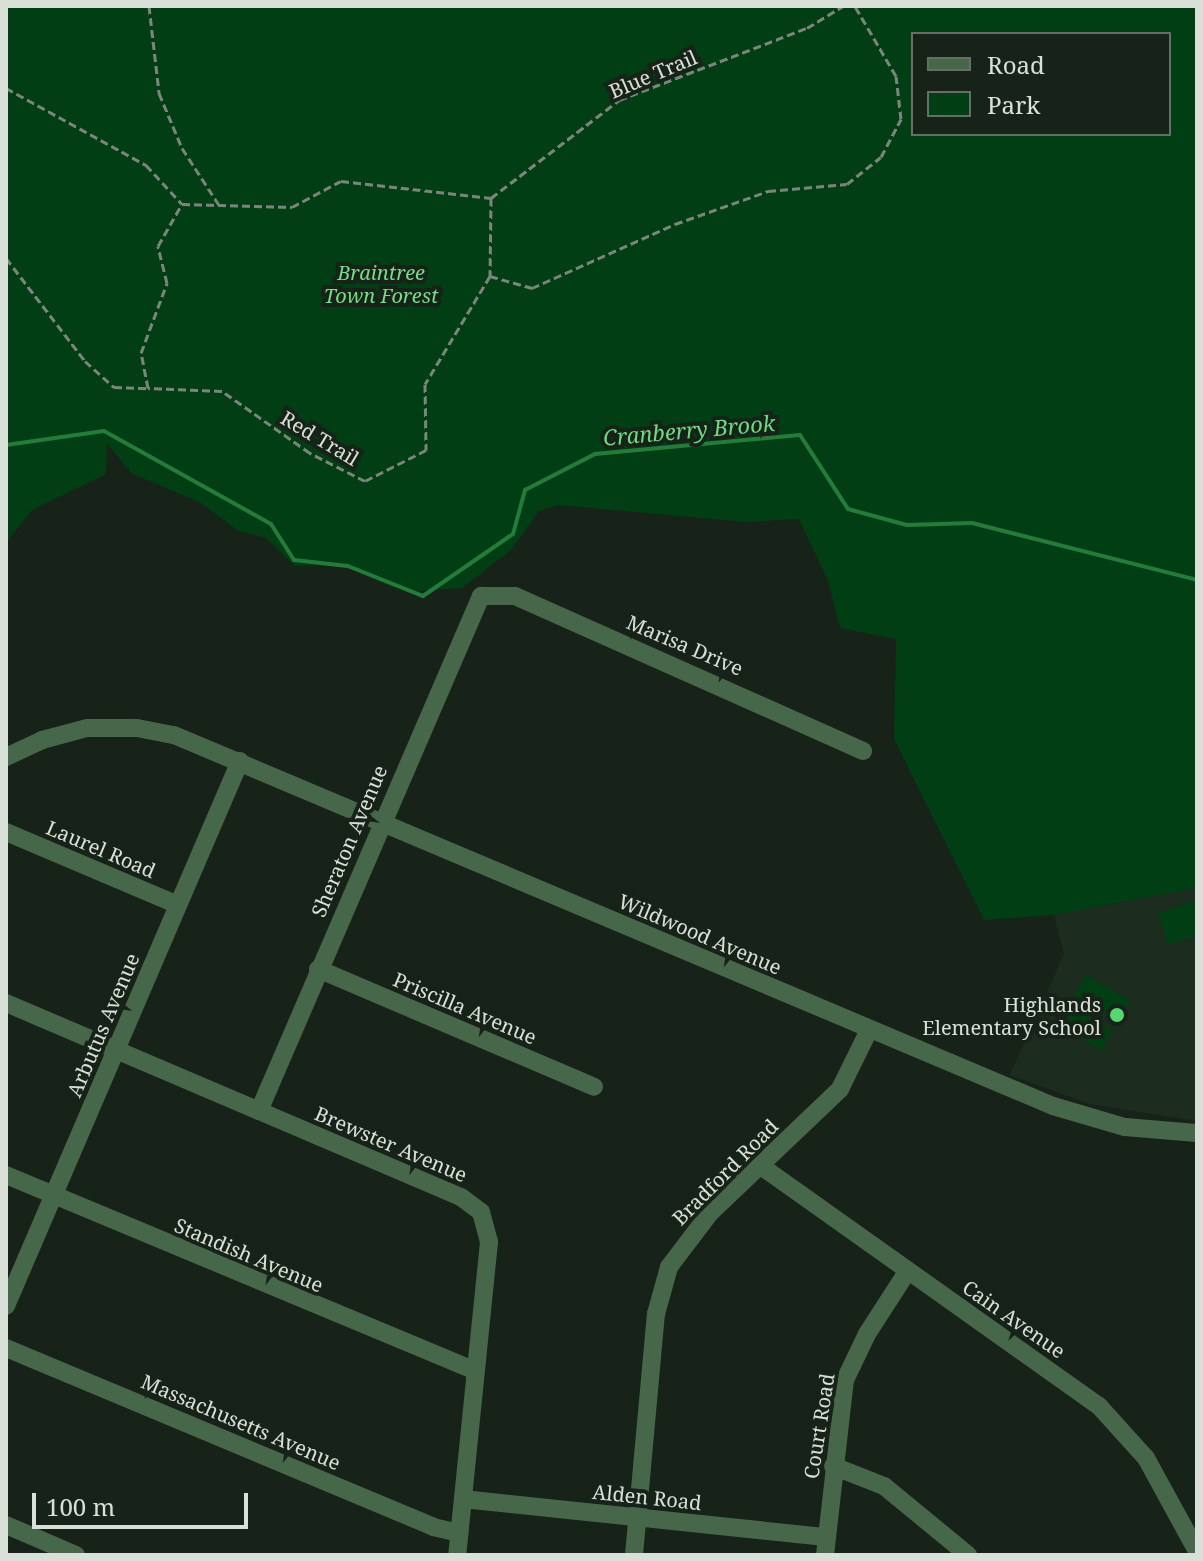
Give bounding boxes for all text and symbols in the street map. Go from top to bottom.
legend [911,32,1171,136]
street label: Blue Trail [605,45,701,103]
text: Road [987,48,1045,81]
text: Park [987,88,1040,121]
park label: Braintree Town Forest [324,260,438,307]
street label: Red Trail [277,405,363,471]
water label: Cranberry Brook [602,409,776,451]
street label: Marisa Drive [623,610,747,680]
street label: Sheraton Avenue [306,761,392,921]
street label: Laurel Road [43,815,159,883]
street label: Wildwood Avenue [615,889,785,979]
street label: Arbutus Avenue [62,949,144,1101]
street label: Priscilla Avenue [390,967,540,1049]
place label: Highlands Elementary School [922,992,1101,1039]
marker: Highlands Elementary School [1108,1006,1126,1024]
street label: Brewster Avenue [311,1101,471,1187]
street label: Bradford Road [667,1114,783,1230]
street label: Standish Avenue [171,1213,327,1297]
street label: Cain Avenue [958,1275,1070,1363]
street label: Massachusetts Avenue [138,1369,344,1475]
street label: Court Road [799,1372,839,1480]
scale bar [36,1477,252,1527]
street label: Alden Road [591,1479,703,1515]
text: 100 m [46,1490,115,1523]

